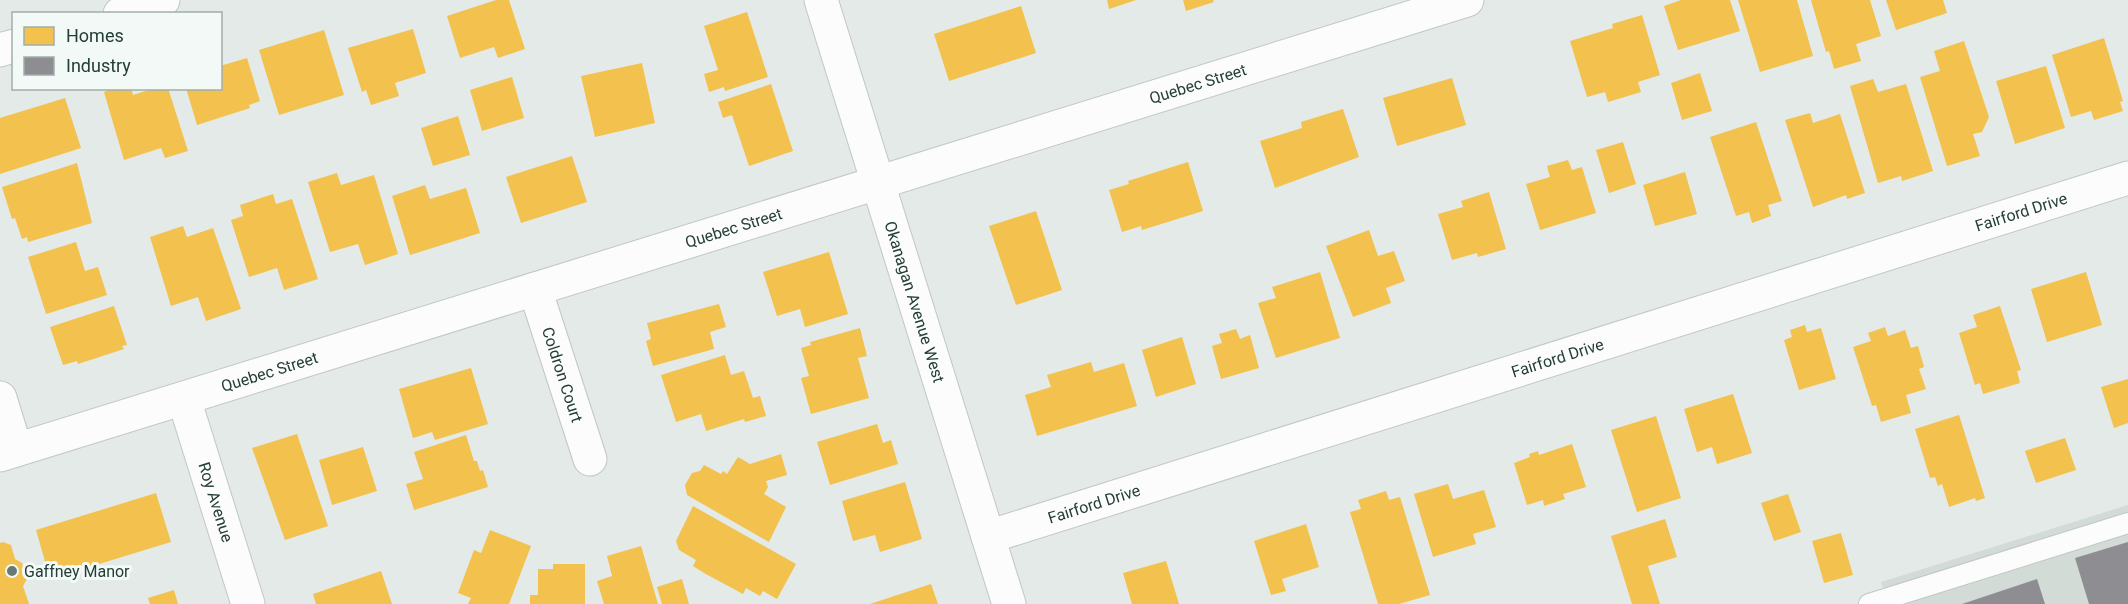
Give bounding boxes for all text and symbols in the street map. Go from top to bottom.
legend [12,12,222,90]
text: Homes [66,25,124,46]
text: Industry [66,55,131,76]
street label: Quebec Street [1147,60,1249,108]
street label: Fairford Drive [1973,189,2070,236]
street label: Quebec Street [683,204,784,252]
street label: Okanagan Avenue West [880,219,948,385]
street label: Coldron Court [538,325,587,425]
street label: Fairford Drive [1509,335,1606,382]
street label: Quebec Street [219,348,320,396]
street label: Roy Avenue [194,460,237,545]
street label: Fairford Drive [1046,481,1142,528]
place label: Gaffney Manor [24,562,130,581]
marker: Gaffney Manor [5,564,19,578]

